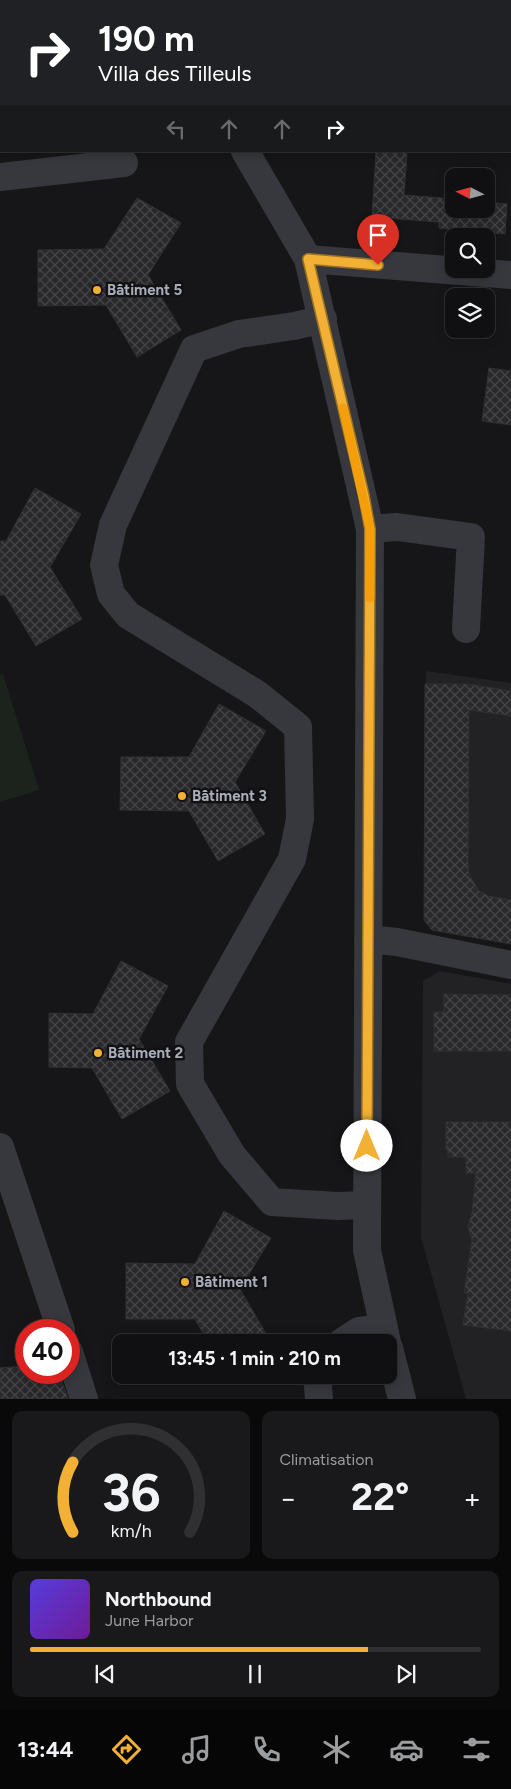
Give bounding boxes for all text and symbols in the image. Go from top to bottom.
text: 190 m [98,18,195,60]
icon: right [15,20,80,85]
text: Villa des Tilleuls [98,60,252,87]
icon: left [162,115,190,143]
icon: ahead [215,115,243,143]
icon: ahead [268,115,296,143]
icon: right [321,115,349,143]
north arrow [445,168,495,218]
map controls [445,168,495,338]
pin [357,214,399,265]
icon: arrive [364,221,392,249]
button: search [445,228,495,278]
place label: Bâtiment 5 [107,281,183,299]
marker: Bâtiment 5 [91,284,103,296]
button: layers [445,288,495,338]
place label: Bâtiment 3 [192,787,267,805]
marker: Bâtiment 3 [176,790,188,802]
place label: Bâtiment 2 [108,1044,184,1062]
marker: Bâtiment 2 [92,1047,104,1059]
position arrow [340,1119,392,1171]
place label: Bâtiment 1 [195,1273,268,1291]
marker: Bâtiment 1 [179,1276,191,1288]
speed limit sign: 40 [15,1319,80,1384]
text: 13:45 · 1 min · 210 m [168,1347,341,1370]
text: Climatisation [280,1450,373,1469]
text: 36 [101,1462,160,1524]
text: 22° [351,1474,409,1520]
text: − [280,1481,297,1515]
text: + [464,1481,481,1515]
text: km/h [110,1520,151,1541]
text: Northbound [105,1588,212,1611]
text: June Harbor [105,1611,193,1630]
icon: previous [91,1660,119,1688]
icon: pause [241,1660,269,1688]
icon: next [392,1660,420,1688]
icon: directions [109,1732,144,1767]
icon: music [179,1732,214,1767]
icon: phone [249,1732,284,1767]
icon: climate [319,1732,354,1767]
icon: car [389,1732,424,1767]
icon: filters [459,1732,494,1767]
text: 13:44 [18,1736,74,1763]

